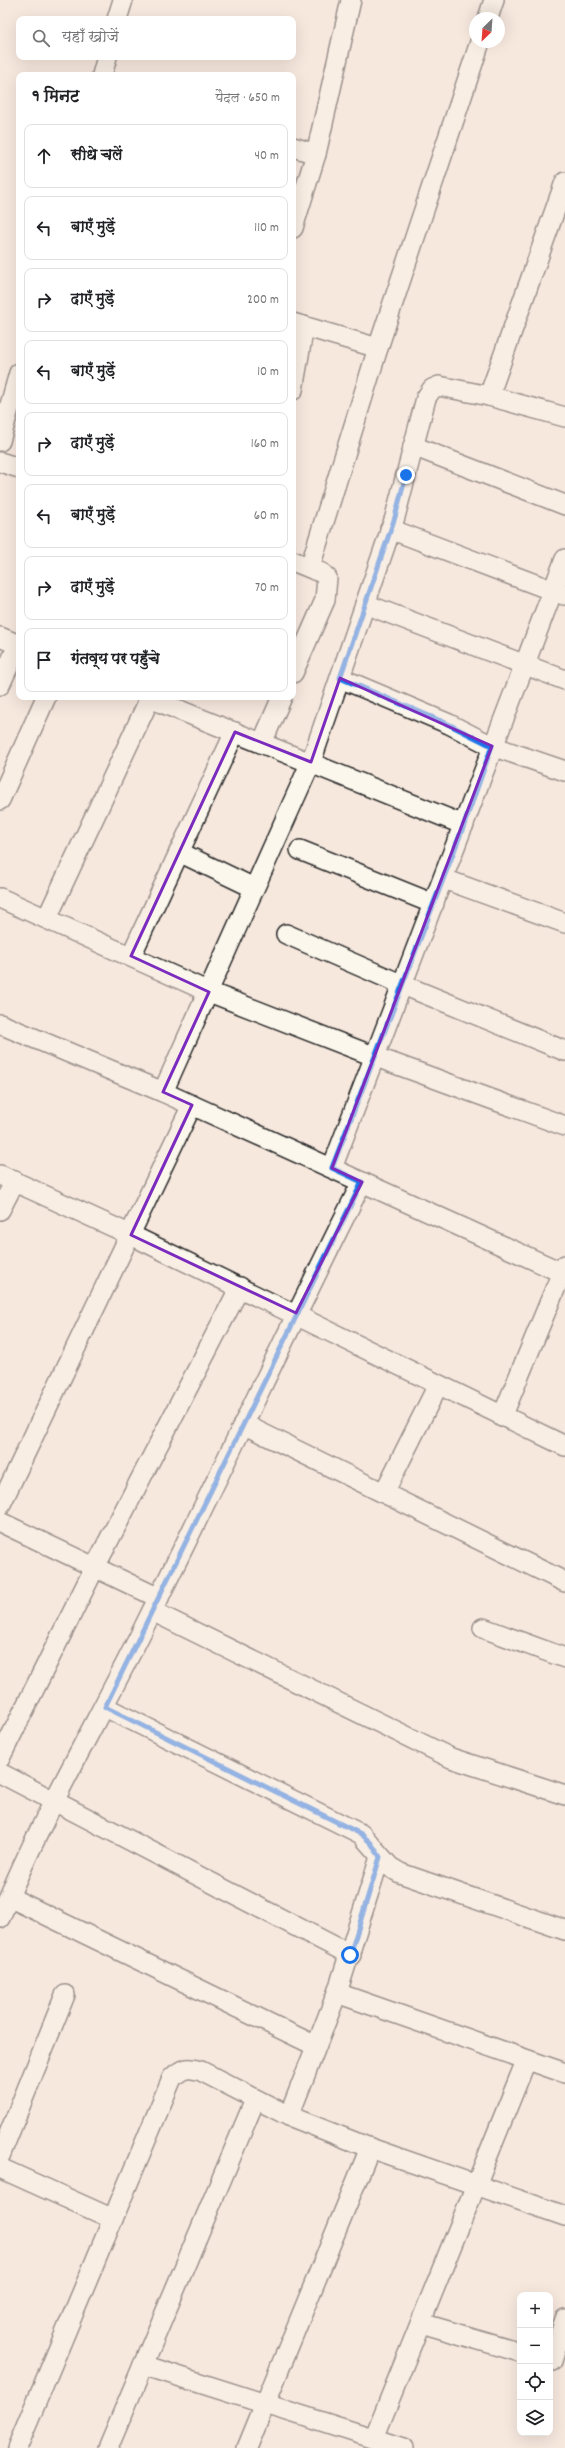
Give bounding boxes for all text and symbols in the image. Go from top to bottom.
north arrow [469,12,505,48]
search box [16,16,296,60]
icon: search [30,27,52,49]
text: यहाँ खोजें [62,27,119,49]
text: 9 मिनट [32,86,79,110]
text: पैदल · 650 m [216,89,280,108]
icon: ahead [33,145,55,167]
text: सीधे चलें [71,145,122,167]
text: 40 m [255,147,279,166]
icon: left [33,217,55,239]
text: बाएँ मुड़ें [71,217,115,239]
text: 110 m [254,219,279,238]
icon: right [33,289,55,311]
text: दाएँ मुड़ें [71,289,114,311]
text: 200 m [247,291,279,310]
icon: left [33,361,55,383]
text: बाएँ मुड़ें [71,361,115,383]
text: 10 m [257,363,279,382]
icon: right [33,433,55,455]
text: दाएँ मुड़ें [71,433,114,455]
text: 160 m [251,435,279,454]
route end [397,466,415,484]
icon: left [33,505,55,527]
text: बाएँ मुड़ें [71,505,115,527]
text: 60 m [254,507,279,526]
icon: right [33,577,55,599]
text: दाएँ मुड़ें [71,577,114,599]
text: 70 m [255,579,279,598]
icon: arrive [33,649,55,671]
text: गंतव्य पर पहुँचे [71,649,160,671]
route start [341,1946,359,1964]
map controls [517,2292,553,2436]
button: + [517,2292,553,2328]
button: − [517,2328,553,2364]
button: locate [517,2364,553,2400]
button: layers [517,2400,553,2436]

